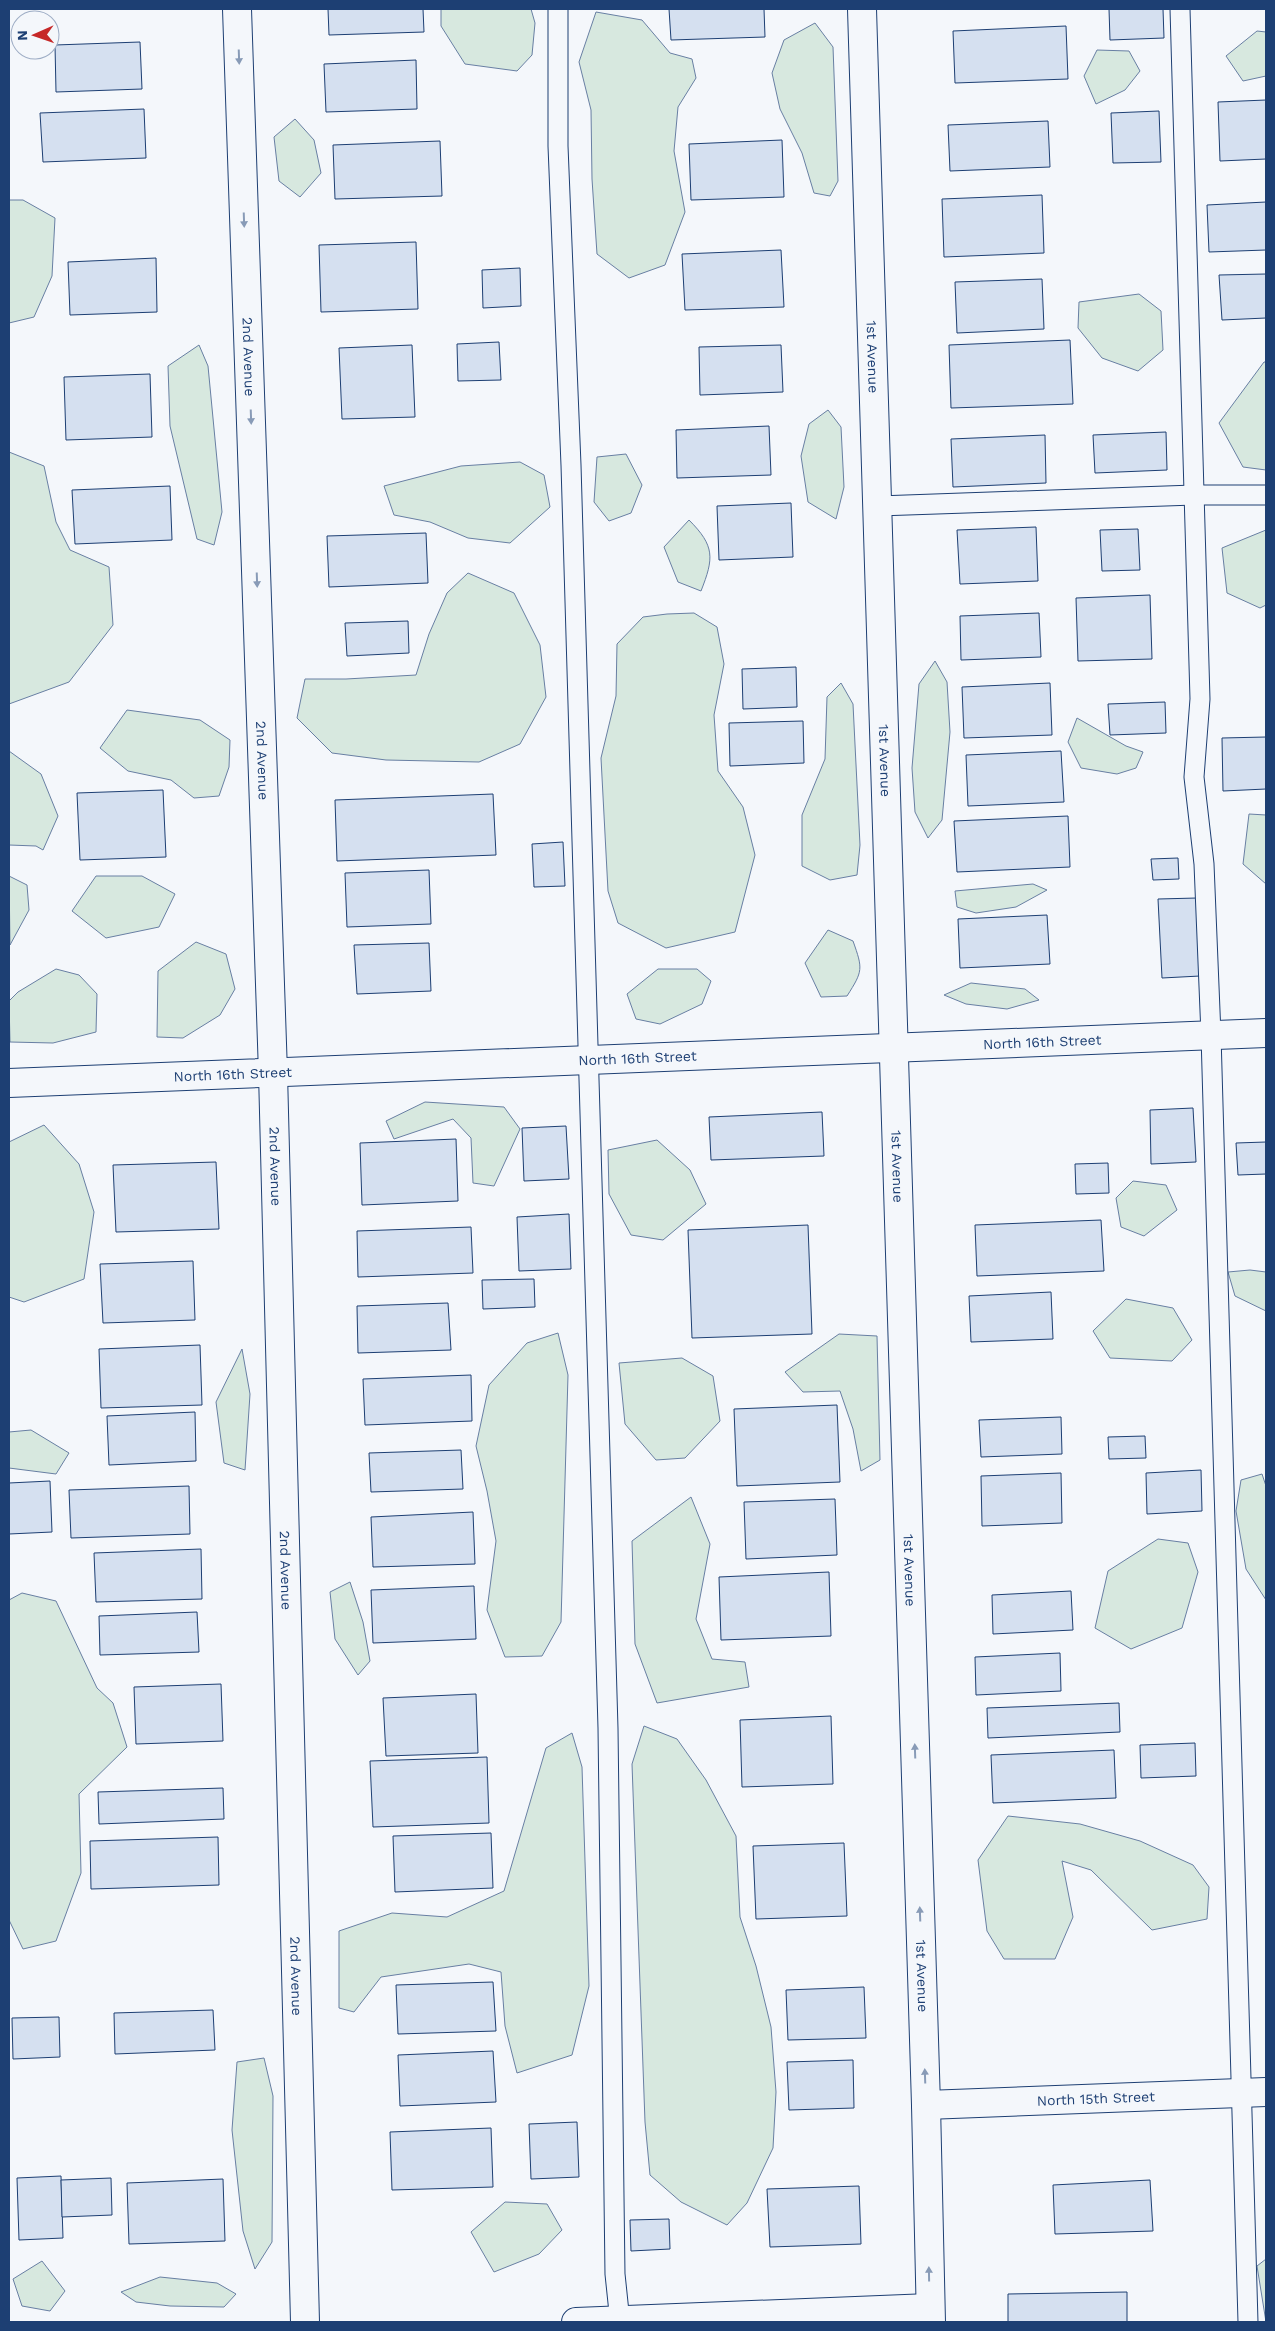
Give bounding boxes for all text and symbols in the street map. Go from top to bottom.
north arrow [10,10,60,60]
text: N [14,30,30,41]
one-way arrow [235,50,243,66]
one-way arrow [241,212,249,228]
street label: 2nd Avenue [239,317,258,397]
street label: 1st Avenue [864,320,882,393]
one-way arrow [247,410,255,426]
one-way arrow [253,572,261,588]
street label: 2nd Avenue [253,721,272,801]
street label: 1st Avenue [876,724,894,797]
street label: North 16th Street [983,1032,1102,1052]
street label: North 16th Street [578,1048,697,1068]
street label: North 16th Street [173,1064,292,1084]
street label: 2nd Avenue [266,1126,284,1206]
street label: 1st Avenue [888,1130,906,1203]
street label: 2nd Avenue [277,1530,295,1610]
street label: 1st Avenue [901,1534,919,1607]
one-way arrow [911,1743,919,1759]
one-way arrow [916,1905,924,1921]
street label: 2nd Avenue [287,1936,305,2016]
street label: 1st Avenue [913,1940,931,2013]
one-way arrow [921,2068,929,2084]
street label: North 15th Street [1037,2088,1155,2109]
one-way arrow [925,2265,933,2281]

